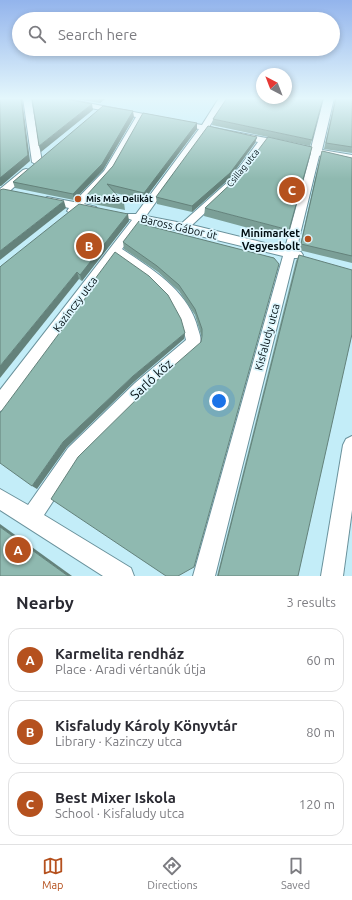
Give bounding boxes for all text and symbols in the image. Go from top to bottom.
search box [12,12,340,56]
icon: search [26,23,48,45]
text: Search here [58,26,137,43]
north arrow [256,68,292,104]
street label: Csillag utca [225,147,261,189]
pin: C [279,175,305,205]
marker: Mis Más Delikát [73,194,83,204]
place label: Mis Más Delikát [86,194,153,204]
street label: Baross Gábor út [139,212,219,242]
place label: Minimarket Vegyesbolt [241,227,300,252]
pin: B [76,231,102,261]
marker: Minimarket Vegyesbolt [303,234,313,244]
street label: Kazinczy utca [50,274,100,334]
street label: Kisfaludy utca [252,302,282,372]
street label: Sarló köz [127,356,175,402]
your location [209,391,229,411]
pin: A [5,535,31,565]
text: Nearby [16,593,74,612]
text: 3 results [286,595,336,609]
text: Karmelita rendház [55,645,184,662]
text: A [25,653,35,667]
text: 60 m [306,653,335,667]
text: Place · Aradi vértanúk útja [55,662,206,676]
text: Kisfaludy Károly Könyvtár [55,717,237,734]
text: B [26,725,34,739]
text: 80 m [306,725,335,739]
text: Library · Kazinczy utca [55,734,182,748]
text: Best Mixer Iskola [55,789,176,806]
text: C [26,797,34,811]
text: 120 m [299,797,335,811]
text: School · Kisfaludy utca [55,806,185,820]
tab: Map [42,855,64,891]
tab: Directions [147,855,197,891]
tab: Saved [281,855,310,891]

